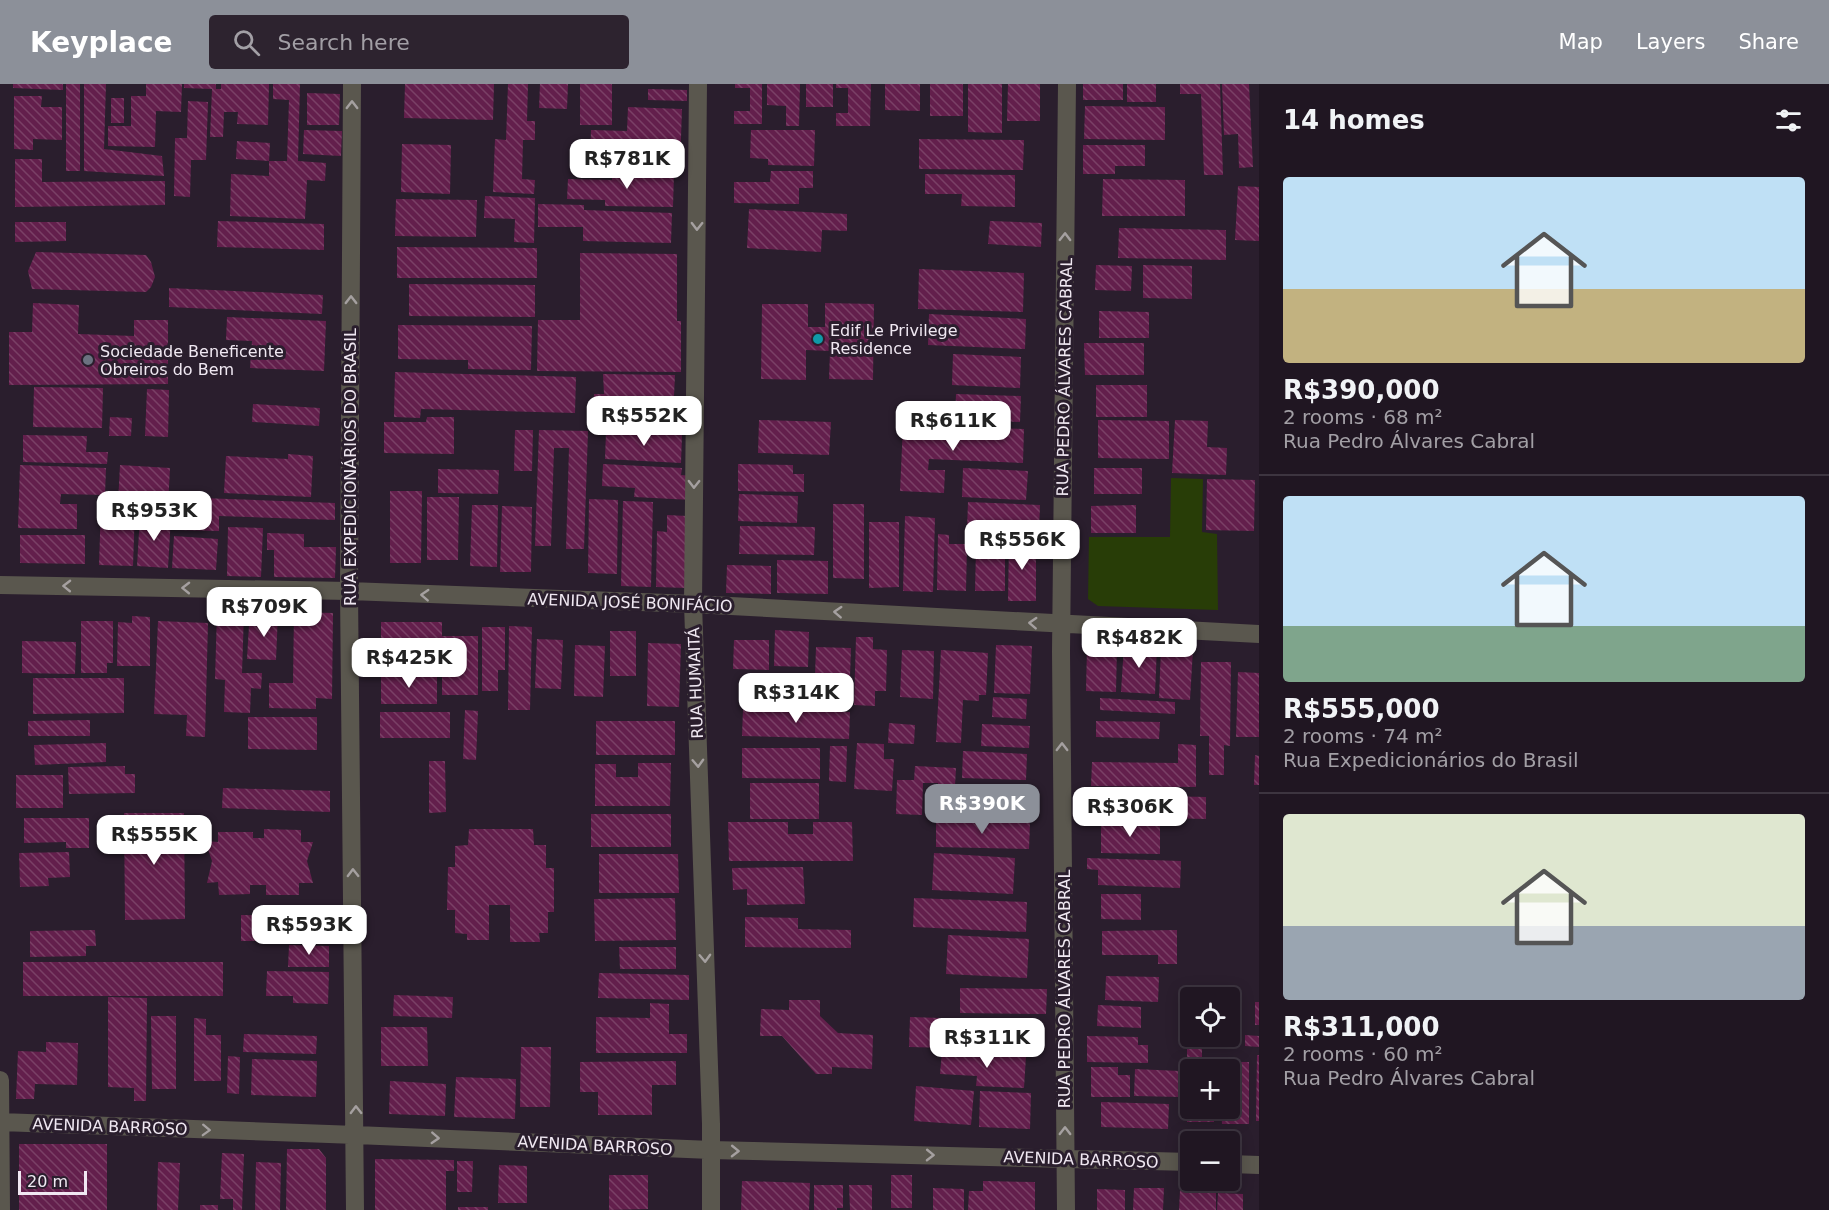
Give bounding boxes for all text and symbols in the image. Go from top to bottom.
search box [209,15,629,69]
text: Keyplace [30,26,173,59]
icon: search [230,26,263,59]
text: Search here [278,30,410,55]
text: Map [1559,30,1603,54]
text: Layers [1636,30,1705,54]
text: Share [1738,30,1799,54]
one-way arrow [346,100,358,109]
icon: filters [1772,104,1805,137]
text: 14 homes [1283,105,1425,135]
pin: R$781K [578,139,676,190]
text: R$781K [584,146,670,170]
icon: home [1490,216,1598,324]
one-way arrow [691,222,703,231]
one-way arrow [1059,232,1071,241]
street label: RUA PEDRO ÁLVARES CABRAL [1053,257,1076,496]
one-way arrow [345,295,357,304]
place label: Edif Le Privilege Residence [830,321,958,358]
street label: RUA EXPEDICIONÁRIOS DO BRASIL [341,328,360,606]
marker: Edif Le Privilege Residence [811,332,825,346]
place label: Sociedade Beneficente Obreiros do Bem [100,342,284,379]
marker: Sociedade Beneficente Obreiros do Bem [81,353,95,367]
text: R$390,000 [1283,375,1440,405]
pin: R$552K [595,396,693,447]
pin: R$611K [904,401,1002,452]
text: R$552K [601,403,687,427]
text: 2 rooms · 68 m² [1283,405,1443,429]
text: R$611K [910,408,996,432]
text: Rua Pedro Álvares Cabral [1283,429,1535,453]
one-way arrow [688,480,700,489]
pin: R$953K [105,491,203,542]
text: R$953K [111,498,197,522]
pin: R$556K [973,520,1071,571]
text: R$556K [979,527,1065,551]
icon: home [1490,535,1598,643]
one-way arrow [63,580,72,592]
one-way arrow [181,582,190,594]
pin: R$709K [215,587,313,638]
one-way arrow [421,588,430,601]
street label: AVENIDA JOSÉ BONIFÁCIO [527,589,733,616]
text: R$709K [221,594,307,618]
one-way arrow [834,606,843,619]
one-way arrow [1028,617,1037,630]
pin: R$482K [1090,618,1188,669]
text: R$482K [1096,625,1182,649]
street label: RUA HUMAITÁ [684,627,707,739]
pin: R$425K [360,638,458,689]
text: R$425K [366,645,452,669]
pin: R$314K [747,673,845,724]
text: R$314K [753,680,839,704]
text: R$555,000 [1283,694,1440,724]
text: 2 rooms · 74 m² [1283,724,1443,748]
one-way arrow [1055,742,1068,751]
text: Rua Expedicionários do Brasil [1283,748,1579,772]
one-way arrow [692,759,705,768]
pin: R$390K [933,784,1031,835]
pin: R$306K [1081,787,1179,838]
text: R$390K [939,791,1025,815]
text: R$306K [1087,794,1173,818]
pin: R$555K [105,815,203,866]
text: R$555K [111,822,197,846]
icon: home [1490,853,1598,961]
one-way arrow [347,868,359,877]
street label: RUA PEDRO ÁLVARES CABRAL [1055,870,1074,1108]
pin: R$593K [260,905,358,956]
text: R$593K [266,912,352,936]
one-way arrow [699,954,711,963]
map controls [1180,987,1240,1191]
button: locate [1180,987,1240,1047]
text: R$311,000 [1283,1012,1440,1042]
pin: R$311K [938,1018,1036,1069]
text: R$311K [944,1025,1030,1049]
text: 2 rooms · 60 m² [1283,1042,1443,1066]
button: + [1180,1059,1240,1119]
text: Rua Pedro Álvares Cabral [1283,1066,1535,1090]
one-way arrow [350,1105,362,1114]
street label: AVENIDA BARROSO [32,1114,188,1139]
one-way arrow [201,1123,210,1136]
one-way arrow [1059,1126,1071,1135]
button: − [1180,1131,1240,1191]
one-way arrow [431,1132,440,1144]
street label: AVENIDA BARROSO [517,1132,673,1159]
one-way arrow [731,1144,740,1157]
street label: AVENIDA BARROSO [1003,1147,1159,1172]
one-way arrow [926,1149,935,1161]
scale bar [18,1168,87,1196]
text: 20 m [27,1172,68,1191]

